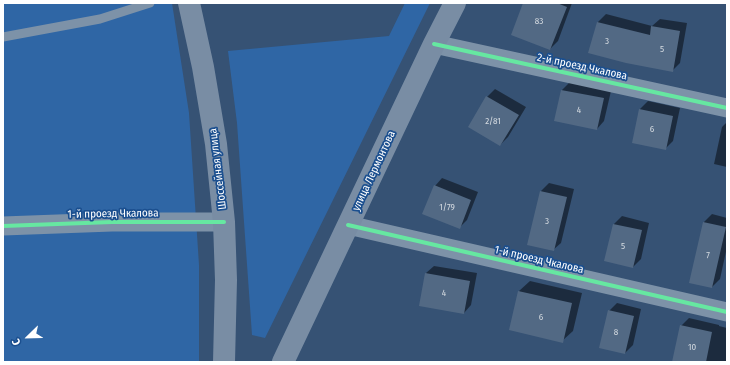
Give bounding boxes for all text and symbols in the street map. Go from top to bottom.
house number: 83 [535,16,543,26]
house number: 3 [605,36,609,46]
house number: 5 [660,44,664,54]
street label: 2-й проезд Чкалова [536,51,628,83]
house number: 4 [577,105,581,115]
house number: 2/81 [485,116,501,126]
house number: 6 [650,124,654,134]
street label: Шоссейная улица [206,127,230,211]
street label: улица Лермонтова [350,129,398,213]
house number: 1/79 [439,202,455,212]
street label: 1-й проезд Чкалова [67,207,159,221]
house number: 3 [545,216,549,226]
house number: 5 [621,241,625,251]
street label: 1-й проезд Чкалова [493,243,585,277]
house number: 7 [706,250,710,260]
house number: 4 [442,288,446,298]
house number: 6 [539,312,543,322]
north arrow [8,317,48,357]
house number: 8 [614,327,618,337]
text: С [9,337,24,347]
house number: 10 [688,342,696,352]

